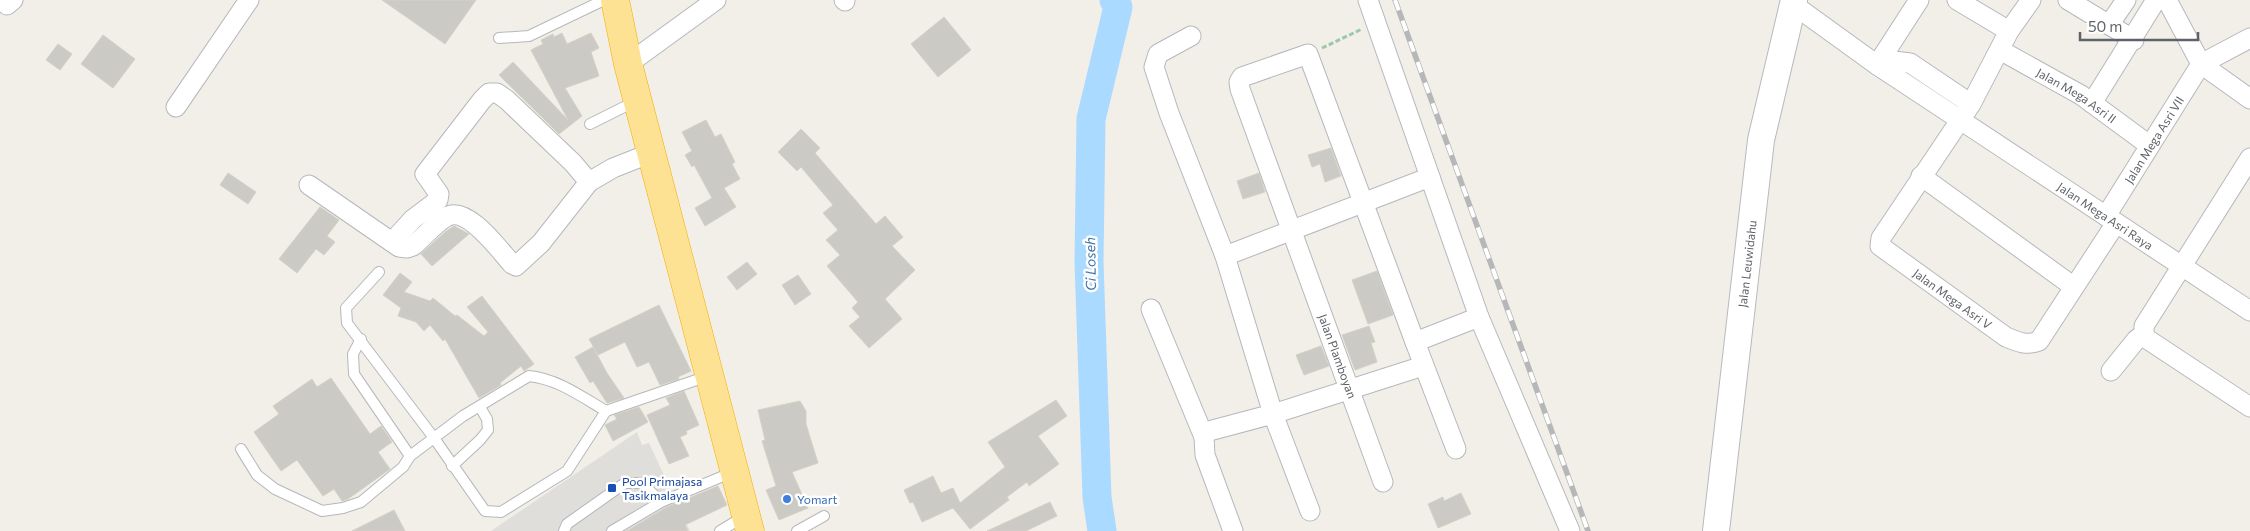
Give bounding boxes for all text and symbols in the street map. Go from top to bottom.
scale bar [2080,10,2198,42]
text: 50 m [2088,17,2122,35]
street label: Jalan Mega Asri II [2034,65,2119,126]
street label: Jalan Mega Asri VII [2121,94,2186,186]
street label: Jalan Mega Asri Raya [2054,179,2156,252]
street label: Jalan Leuwidahu [1735,219,1759,308]
water label: Ci Loseh [1081,237,1099,291]
street label: Jalan Mega Asri V [1910,266,1995,332]
street label: Jalan Plamboyan [1315,312,1360,401]
place label: Pool Primajasa Tasikmalaya [622,474,702,502]
marker: Pool Primajasa Tasikmalaya [606,482,618,494]
place label: Yomart [797,492,837,506]
marker: Yomart [781,493,793,505]

